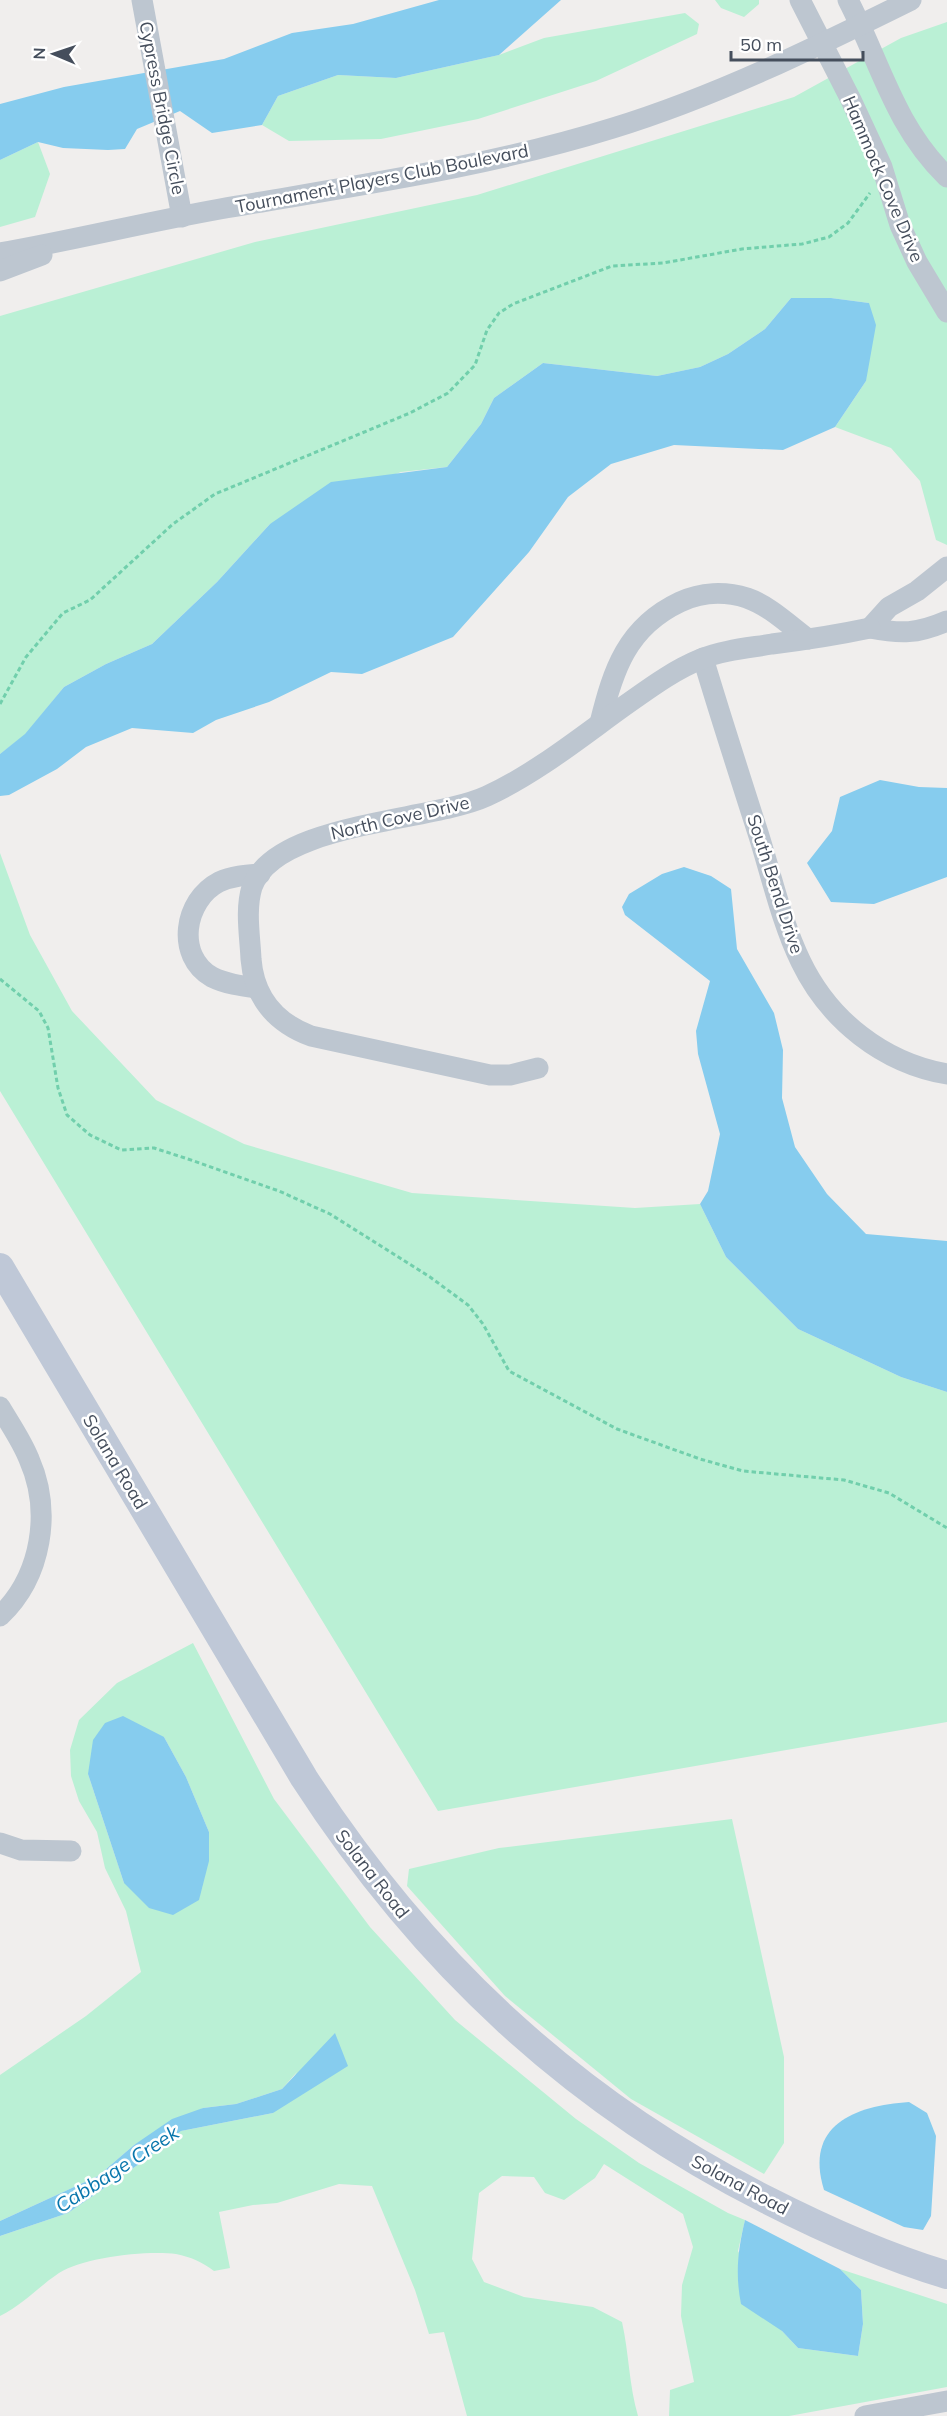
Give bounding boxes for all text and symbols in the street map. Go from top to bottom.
street label: Cypress Bridge Circle [134,19,191,197]
north arrow [24,24,84,84]
scale bar [731,24,863,62]
text: 50 m [740,33,782,56]
text: N [29,47,49,60]
street label: Hammock Cove Drive [838,92,929,265]
street label: Tournament Players Club Boulevard [233,139,530,218]
street label: North Cove Drive [328,790,471,845]
street label: South Bend Drive [742,811,809,956]
street label: Solana Road [78,1410,153,1513]
street label: Solana Road [330,1825,414,1923]
water label: Cabbage Creek [50,2119,184,2218]
street label: Solana Road [688,2149,793,2220]

